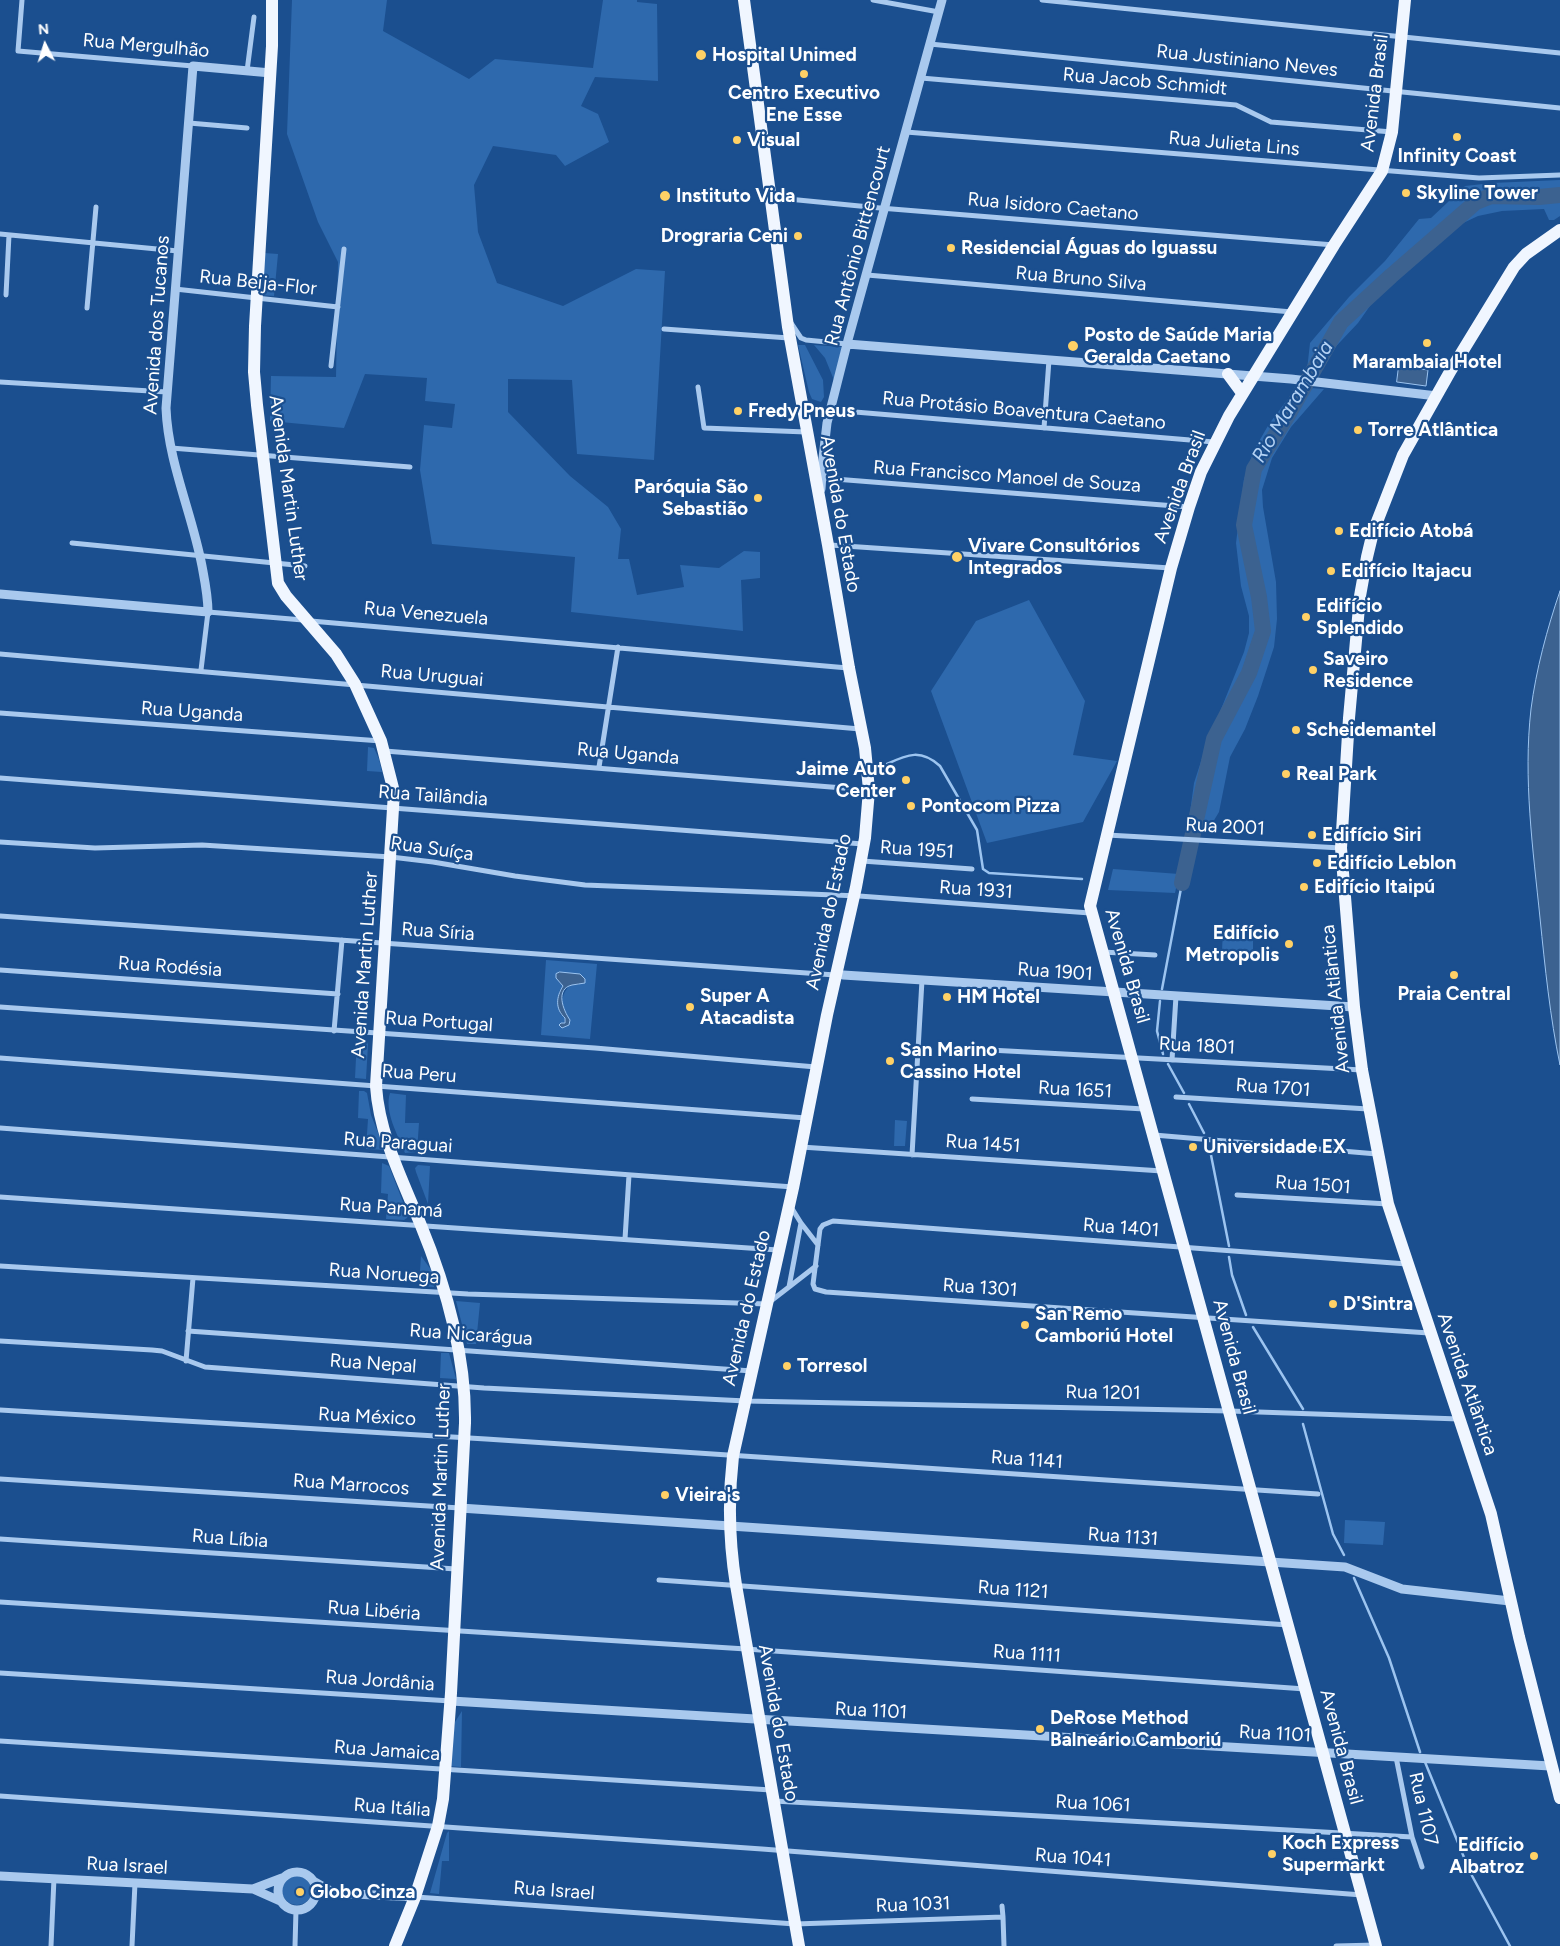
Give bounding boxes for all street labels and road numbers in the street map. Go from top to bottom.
street label: Rua Mergulhão [82,29,210,63]
street label: Avenida Brasil [1356,33,1394,153]
street label: Rua Justiniano Neves [1155,40,1339,82]
street label: Rua Jacob Schmidt [1062,63,1228,101]
street label: Rua Julieta Lins [1168,127,1300,161]
street label: Rua Antônio Bittencourt [820,144,896,348]
street label: Rua Isidoro Caetano [966,188,1140,226]
street label: Avenida dos Tucanos [139,235,175,415]
street label: Rua Bruno Silva [1015,262,1147,296]
street label: Rua Beija-Flor [198,265,318,301]
street label: Rua Protásio Boaventura Caetano [881,387,1167,435]
street label: Avenida Martin Luther [264,394,312,582]
street label: Avenida Brasil [1149,427,1211,547]
street label: Avenida do Estado [815,434,865,594]
street label: Rua Francisco Manoel de Souza [872,456,1142,498]
street label: Rua Venezuela [363,597,489,631]
street label: Rua Uruguai [380,660,484,692]
street label: Rua Uganda [140,697,244,727]
street label: Rua Uganda [576,738,680,770]
street label: Rua Tailândia [377,781,489,811]
street label: Rua 2001 [1185,814,1265,840]
street label: Rua Suíça [389,832,475,866]
street label: Avenida do Estado [801,832,857,992]
street label: Rua 1951 [879,836,955,864]
street label: Avenida Martin Luther [347,871,383,1059]
street label: Rua 1931 [938,876,1014,904]
street label: Avenida Brasil [1100,906,1154,1026]
street label: Rua Síria [401,918,475,946]
street label: Avenida Atlântica [1317,924,1355,1074]
street label: Rua Rodésia [117,952,223,982]
street label: Rua 1901 [1017,958,1093,986]
street label: Rua Portugal [384,1007,494,1037]
street label: Rua 1801 [1158,1033,1236,1059]
street label: Rua Peru [381,1060,457,1088]
street label: Rua 1701 [1235,1074,1311,1102]
street label: Rua 1651 [1037,1077,1113,1103]
street label: Rua Paraguai [343,1128,453,1158]
street label: Rua 1451 [945,1130,1021,1158]
street label: Rua 1501 [1274,1171,1352,1199]
street label: Rua Panamá [339,1193,443,1223]
street label: Rua 1401 [1082,1214,1160,1242]
street label: Avenida do Estado [718,1228,776,1388]
street label: Rua Noruega [328,1259,440,1289]
street label: Rua 1301 [942,1274,1018,1302]
street label: Avenida Brasil [1208,1297,1260,1417]
street label: Avenida Atlântica [1432,1310,1502,1458]
street label: Rua Nicarágua [409,1319,533,1351]
street label: Rua Nepal [329,1350,417,1378]
street label: Rua 1201 [1065,1381,1141,1405]
street label: Avenida Martin Luther [426,1383,456,1571]
street label: Rua México [317,1403,417,1431]
street label: Rua 1141 [990,1446,1064,1474]
street label: Rua Marrocos [292,1470,410,1500]
street label: Rua 1131 [1087,1523,1159,1551]
street label: Rua Líbia [191,1525,269,1553]
street label: Rua 1121 [977,1576,1049,1604]
street label: Rua Libéria [327,1596,421,1626]
street label: Rua 1111 [992,1640,1062,1668]
street label: Avenida do Estado [753,1643,803,1803]
street label: Rua Jordânia [325,1666,435,1696]
street label: Avenida Brasil [1315,1687,1367,1807]
street label: Rua 1101 [834,1698,908,1724]
street label: Rua 1101 [1238,1721,1312,1747]
street label: Rua Jamaica [333,1736,441,1766]
street label: Rua 1107 [1403,1770,1443,1848]
street label: Rua 1061 [1055,1791,1131,1817]
street label: Rua Itália [353,1794,431,1822]
street label: Rua 1041 [1034,1844,1112,1872]
street label: Rua Israel [86,1852,168,1880]
street label: Rua Israel [513,1877,595,1905]
street label: Rua 1031 [875,1892,951,1918]

